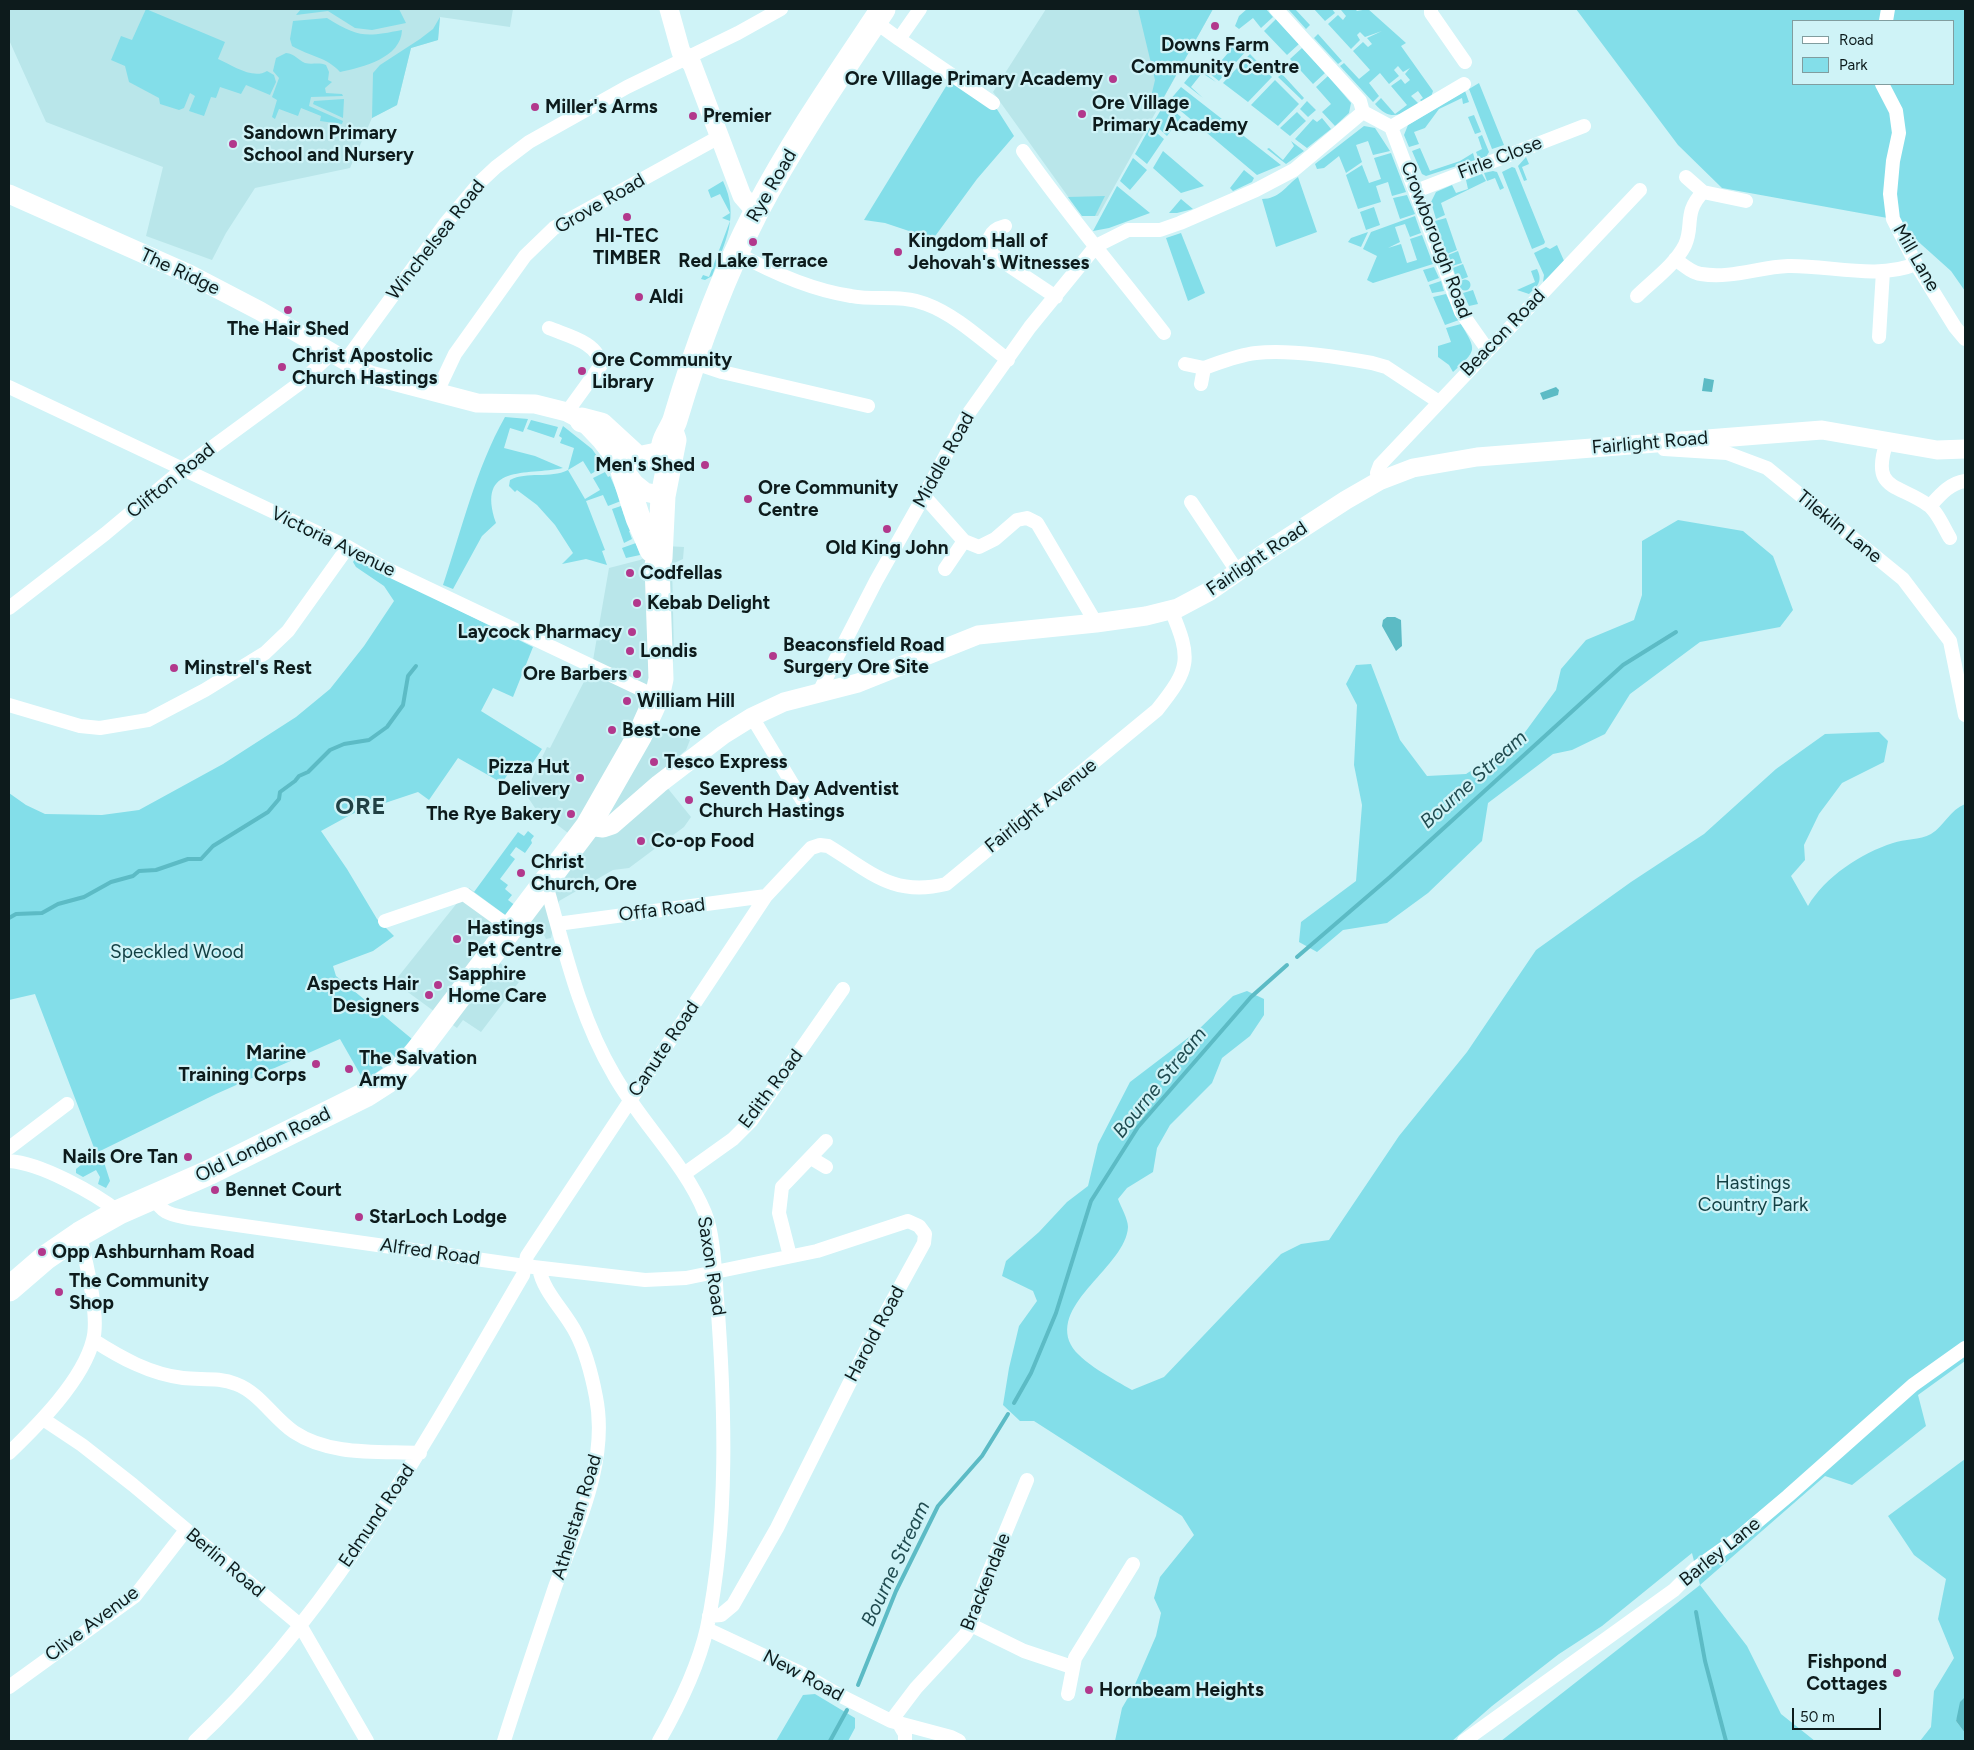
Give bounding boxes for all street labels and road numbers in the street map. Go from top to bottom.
street label: Firle Close [1455,131,1545,185]
street label: Rye Road [742,145,802,227]
street label: Crowborough Road [1396,158,1476,322]
street label: Grove Road [551,169,649,239]
street label: Winchelsea Road [382,175,490,305]
street label: Mill Lane [1888,220,1944,296]
street label: The Ridge [137,244,223,300]
street label: Beacon Road [1456,285,1550,381]
street label: Middle Road [908,408,980,512]
street label: Fairlight Road [1591,427,1709,459]
street label: Clifton Road [122,439,220,523]
street label: Tilekiln Lane [1792,486,1886,568]
street label: Victoria Avenue [267,502,399,582]
street label: Fairlight Road [1202,517,1312,601]
street label: Fairlight Avenue [981,754,1101,858]
street label: Offa Road [618,893,706,927]
street label: Canute Road [624,997,704,1101]
street label: Edith Road [734,1045,808,1133]
street label: Old London Road [192,1102,334,1188]
street label: Saxon Road [692,1215,730,1317]
street label: Alfred Road [379,1234,481,1270]
street label: Harold Road [840,1282,910,1386]
street label: Athelstan Road [547,1452,607,1582]
street label: Edmund Road [334,1460,420,1572]
street label: Barley Lane [1675,1513,1765,1591]
street label: Berlin Road [181,1523,269,1603]
street label: Brackendale [956,1530,1016,1634]
street label: Clive Avenue [41,1581,143,1667]
street label: New Road [759,1645,847,1707]

